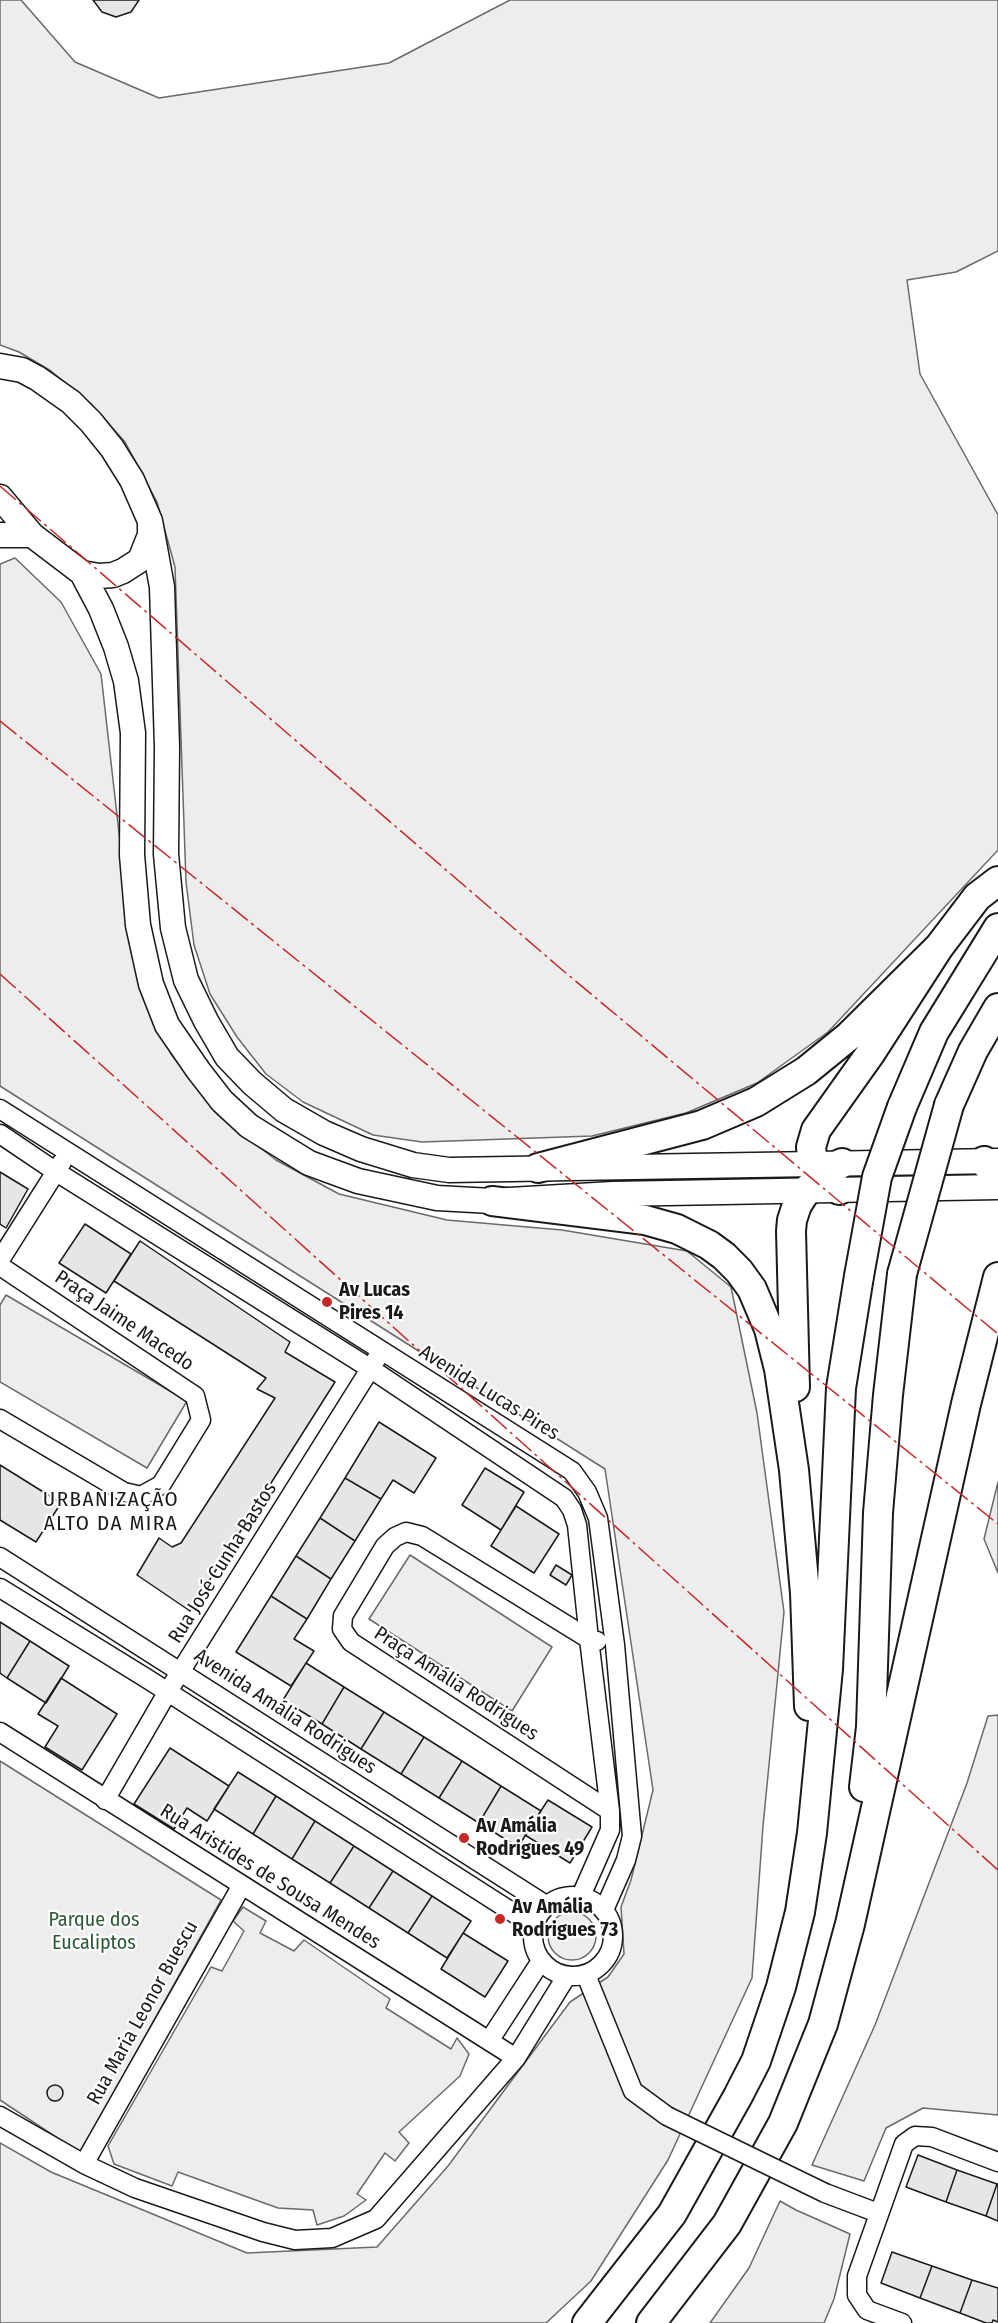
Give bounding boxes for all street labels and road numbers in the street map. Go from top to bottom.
street label: Praça Jaime Macedo [50,1266,198,1376]
street label: Avenida Lucas Pires [415,1340,563,1446]
street label: Rua José Cunha Bastos [164,1478,282,1648]
street label: Praça Amália Rodrigues [369,1622,543,1746]
street label: Avenida Amália Rodrigues [189,1644,381,1780]
street label: Rua Aristides de Sousa Mendes [155,1799,385,1955]
street label: Rua Maria Leonor Buescu [82,1917,204,2109]

